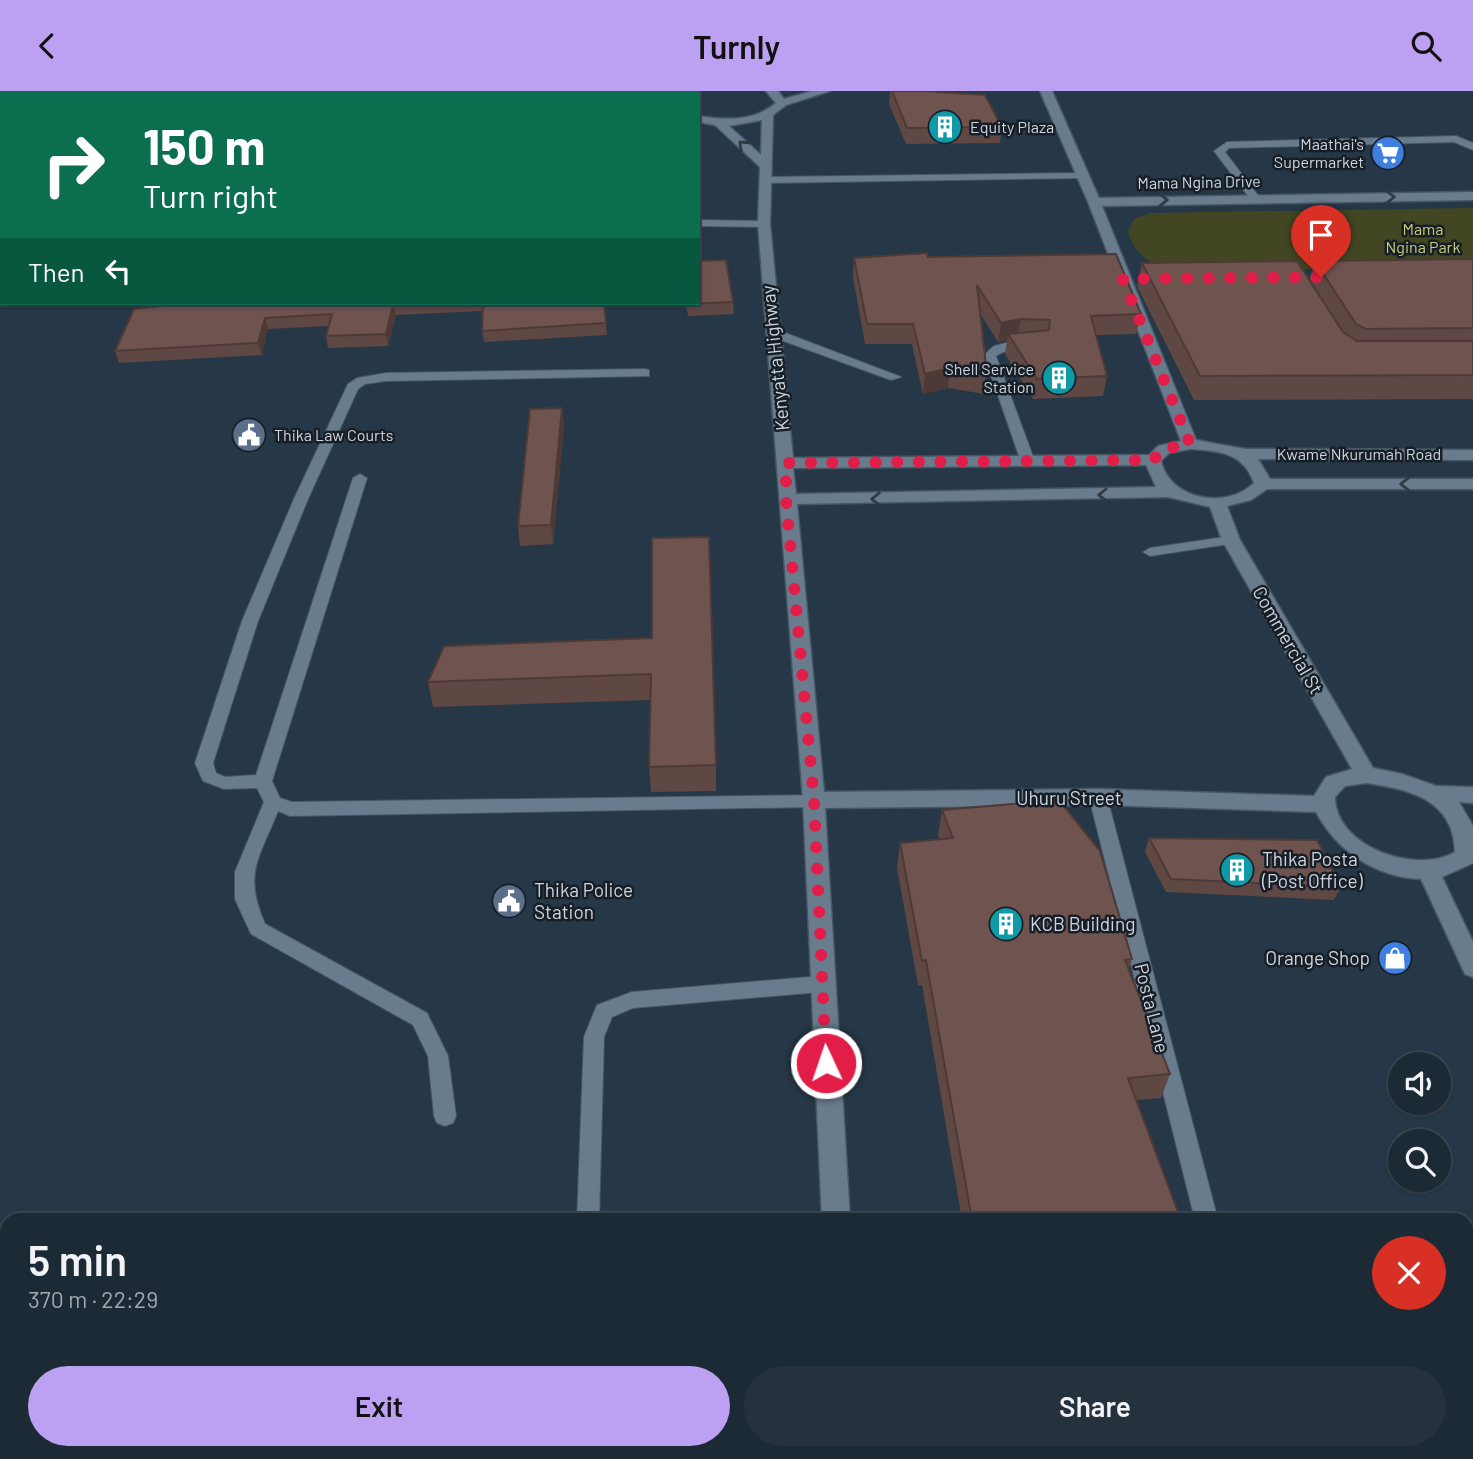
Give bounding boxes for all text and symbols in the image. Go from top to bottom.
icon: back [28,27,66,65]
text: Turnly [693,27,780,65]
icon: search [1407,27,1445,65]
building icon: Equity Plaza [926,108,964,146]
text: 150 m [143,116,265,175]
place label: Equity Plaza [970,117,1054,136]
icon: right [28,119,119,210]
place label: Maathai's Supermarket [1274,134,1364,171]
supermarket icon: Maathai's Supermarket [1369,134,1407,172]
one-way arrow [738,140,751,153]
street label: Mama Ngina Drive [1137,171,1261,192]
text: Turn right [143,176,278,214]
one-way arrow [1385,189,1396,204]
one-way arrow [1158,192,1168,208]
pin [1291,205,1351,277]
icon: arrive [1302,216,1340,254]
park label: Mama Ngina Park [1386,219,1460,256]
icon: left [99,252,137,290]
text: Then [28,256,85,287]
street label: Kenyatta Highway [755,284,794,432]
place label: Shell Service Station [944,359,1034,396]
building icon: Shell Service Station [1040,359,1078,397]
public building icon: Thika Law Courts [230,416,268,454]
place label: Thika Law Courts [274,425,394,444]
street label: Kwame Nkurumah Road [1277,444,1441,463]
one-way arrow [1399,476,1410,492]
one-way arrow [1098,487,1109,502]
one-way arrow [870,491,881,506]
street label: Commercial St [1248,582,1329,698]
street label: Uhuru Street [1016,786,1122,809]
place label: Thika Posta (Post Office) [1261,847,1364,892]
building icon: Thika Posta (Post Office) [1218,851,1256,889]
place label: Thika Police Station [534,878,633,923]
public building icon: Thika Police Station [490,882,528,920]
building icon: KCB Building [987,905,1025,943]
place label: KCB Building [1030,912,1135,935]
shop icon: Orange Shop [1376,939,1414,977]
place label: Orange Shop [1265,946,1370,969]
street label: Posta Lane [1130,961,1175,1055]
position arrow [789,1026,863,1100]
map controls [1388,1052,1451,1192]
button: sound [1388,1052,1451,1115]
button: search [1388,1129,1451,1192]
text: 5 min [28,1234,127,1284]
button: close [1372,1236,1446,1310]
text: 370 m · 22:29 [28,1285,158,1313]
button: Exit [28,1366,730,1446]
button: Share [744,1366,1446,1446]

